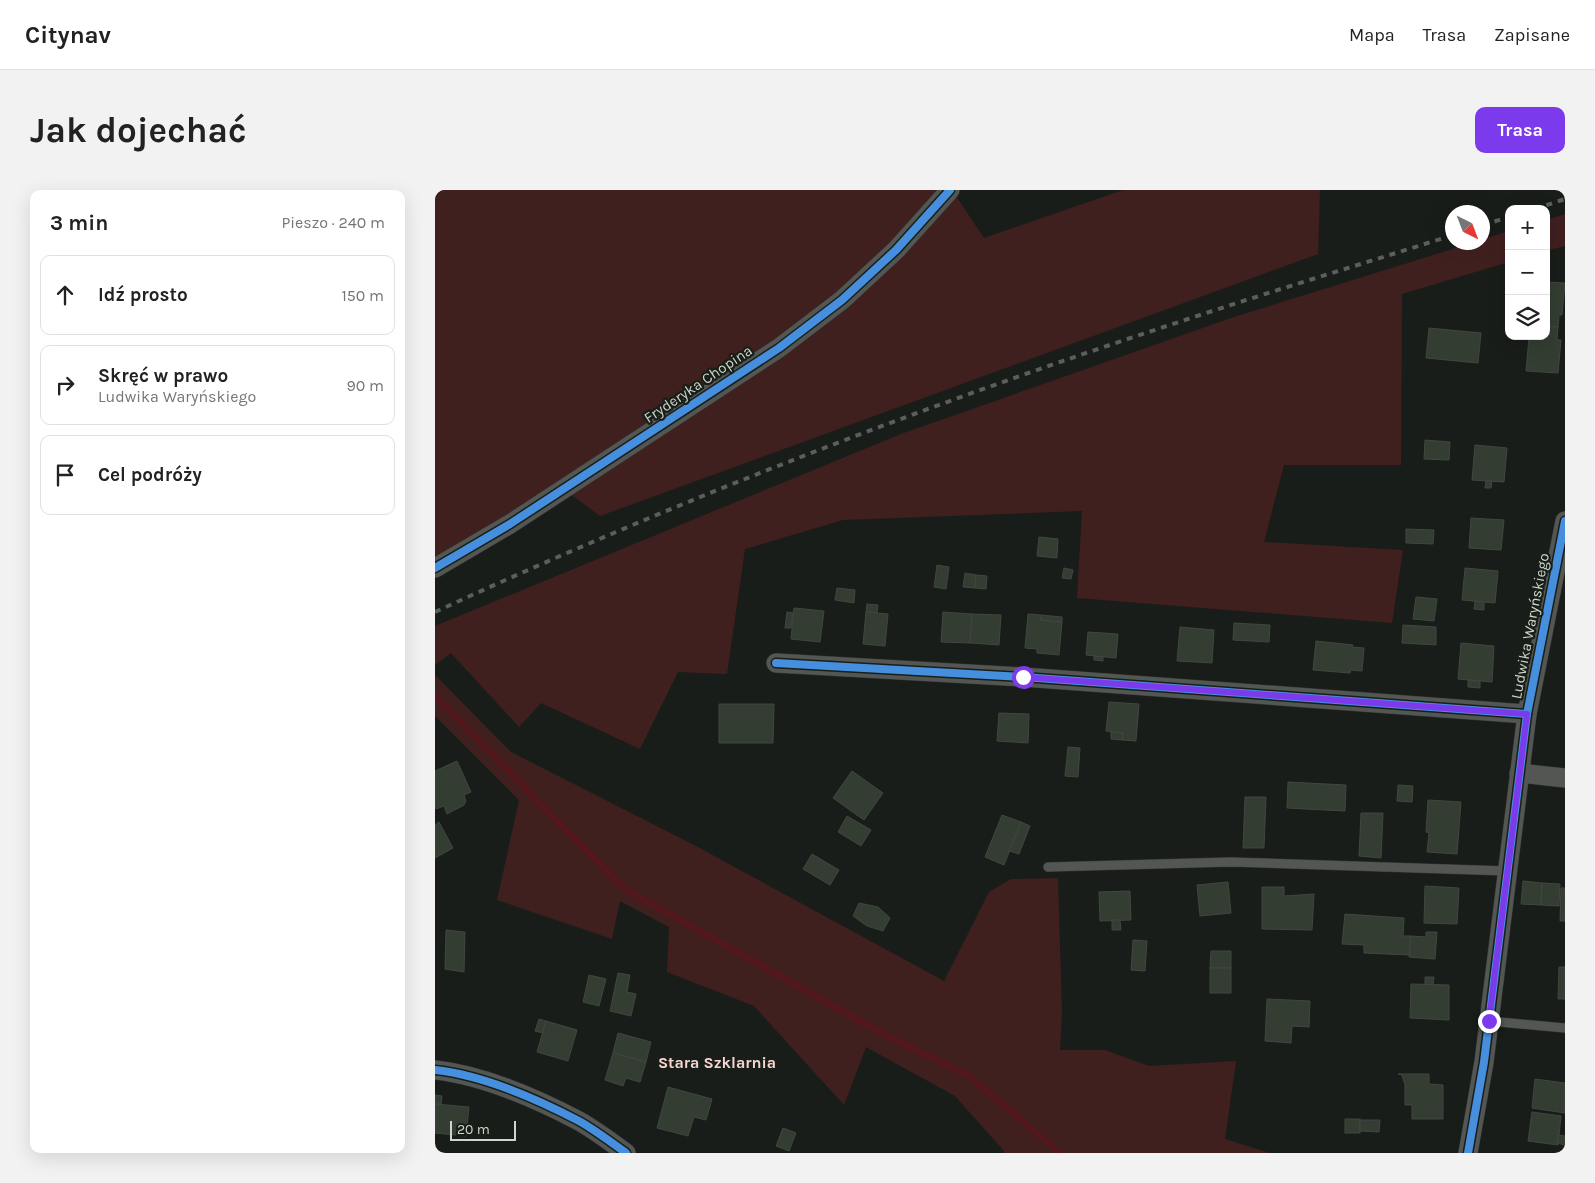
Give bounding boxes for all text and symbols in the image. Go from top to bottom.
text: Citynav [25,21,111,49]
text: Mapa [1349,24,1395,46]
text: Trasa [1423,24,1466,46]
text: Zapisane [1494,24,1570,46]
button: Trasa [1475,107,1565,153]
text: Jak dojechać [30,110,246,151]
north arrow [1445,205,1490,250]
map controls [1505,205,1550,340]
button: + [1505,205,1550,250]
text: 3 min [50,211,108,235]
text: Pieszo · 240 m [281,213,385,232]
button: − [1505,250,1550,295]
icon: ahead [51,281,79,309]
text: Idź prosto [98,284,188,306]
text: 150 m [341,286,384,305]
button: layers [1505,295,1550,340]
street label: Fryderyka Chopina [641,341,755,427]
text: Skręć w prawo [98,365,228,387]
icon: right [51,371,79,399]
text: 90 m [346,376,384,395]
text: Ludwika Waryńskiego [98,387,256,406]
icon: arrive [51,461,79,489]
text: Cel podróży [98,464,202,486]
street label: Ludwika Waryńskiego [1507,551,1553,701]
route start [1012,666,1035,689]
route end [1478,1010,1501,1033]
district label: Stara Szklarnia [658,1053,776,1072]
scale bar [450,1118,516,1141]
text: 20 m [457,1121,490,1138]

